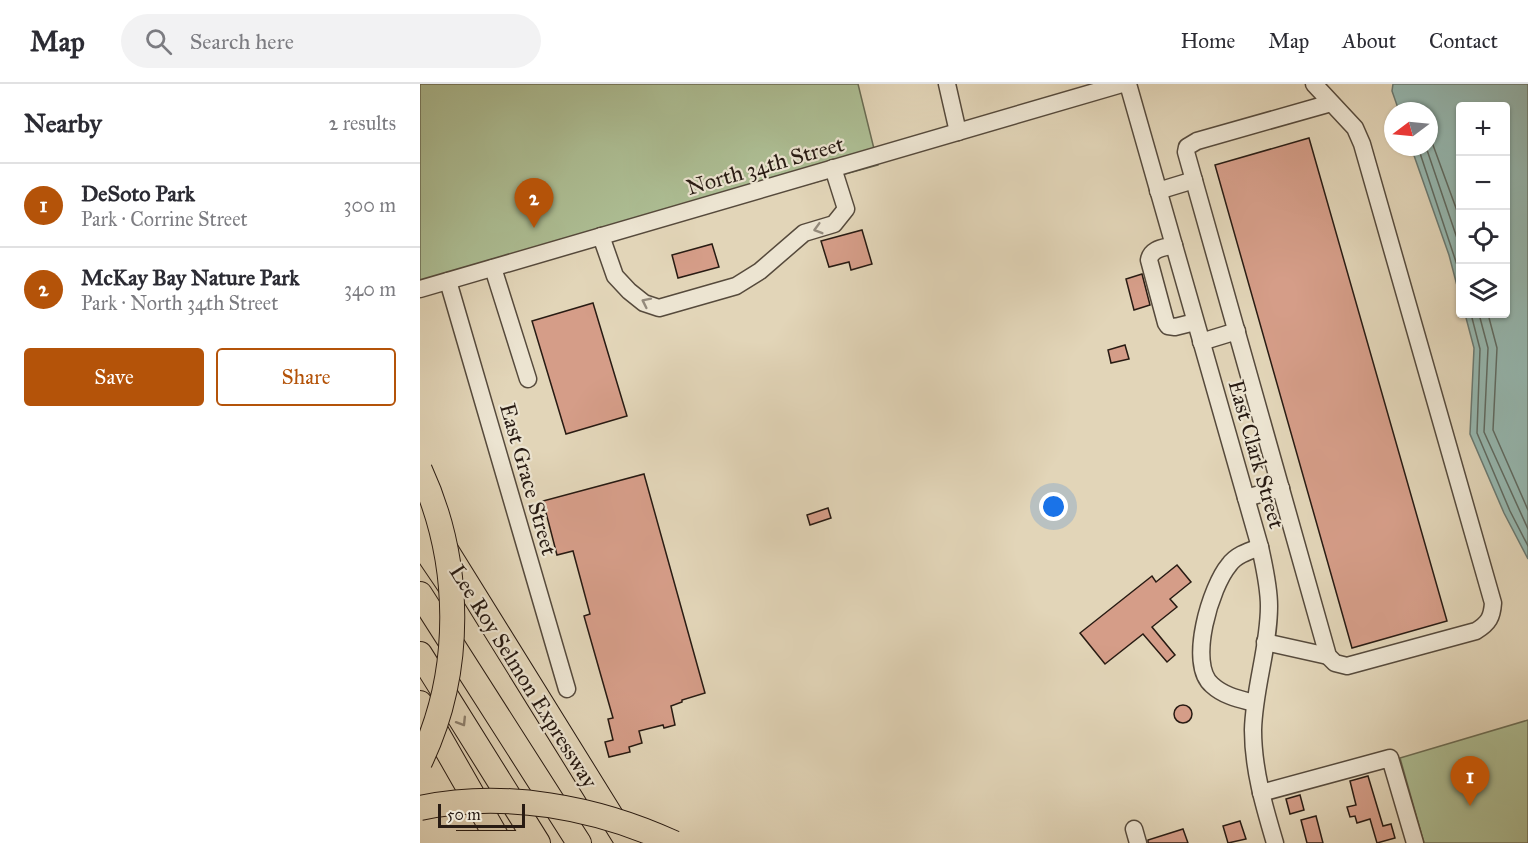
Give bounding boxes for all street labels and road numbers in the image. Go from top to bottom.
street label: North 34th Street [683,130,847,201]
street label: East Clark Street [1222,377,1291,532]
street label: East Grace Street [494,400,563,559]
street label: Lee Roy Selmon Expressway [444,560,604,793]

